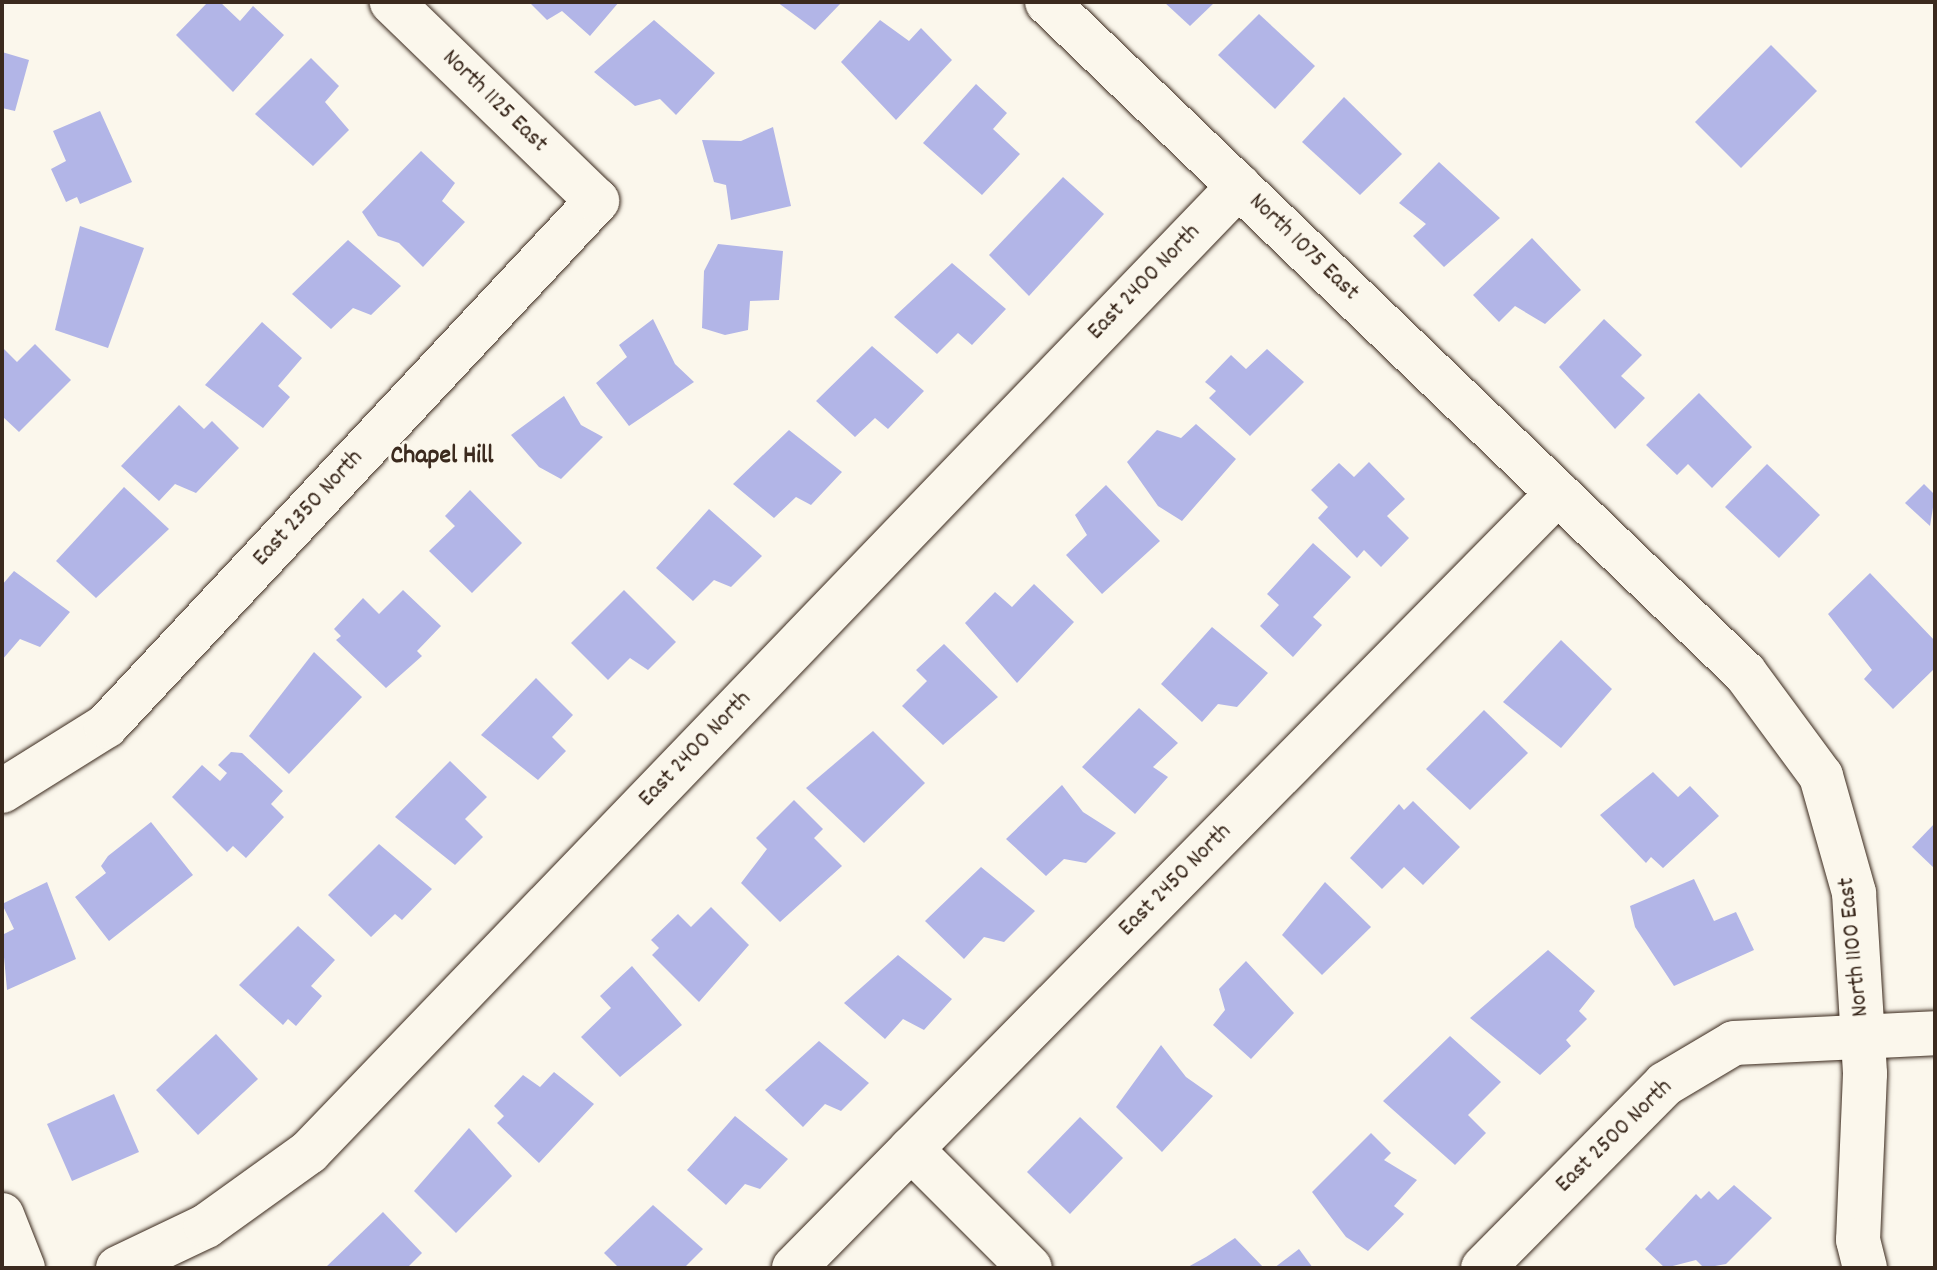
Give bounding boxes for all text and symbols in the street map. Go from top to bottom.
street label: North 1125 East [435,45,553,159]
street label: North 1075 East [1242,188,1364,308]
street label: East 2400 North [1083,219,1207,347]
district label: Chapel Hill [391,441,493,473]
street label: East 2350 North [248,445,370,573]
street label: East 2400 North [634,686,758,814]
street label: East 2450 North [1113,818,1239,944]
street label: North 1100 East [1833,876,1877,1018]
street label: East 2500 North [1551,1074,1679,1200]

